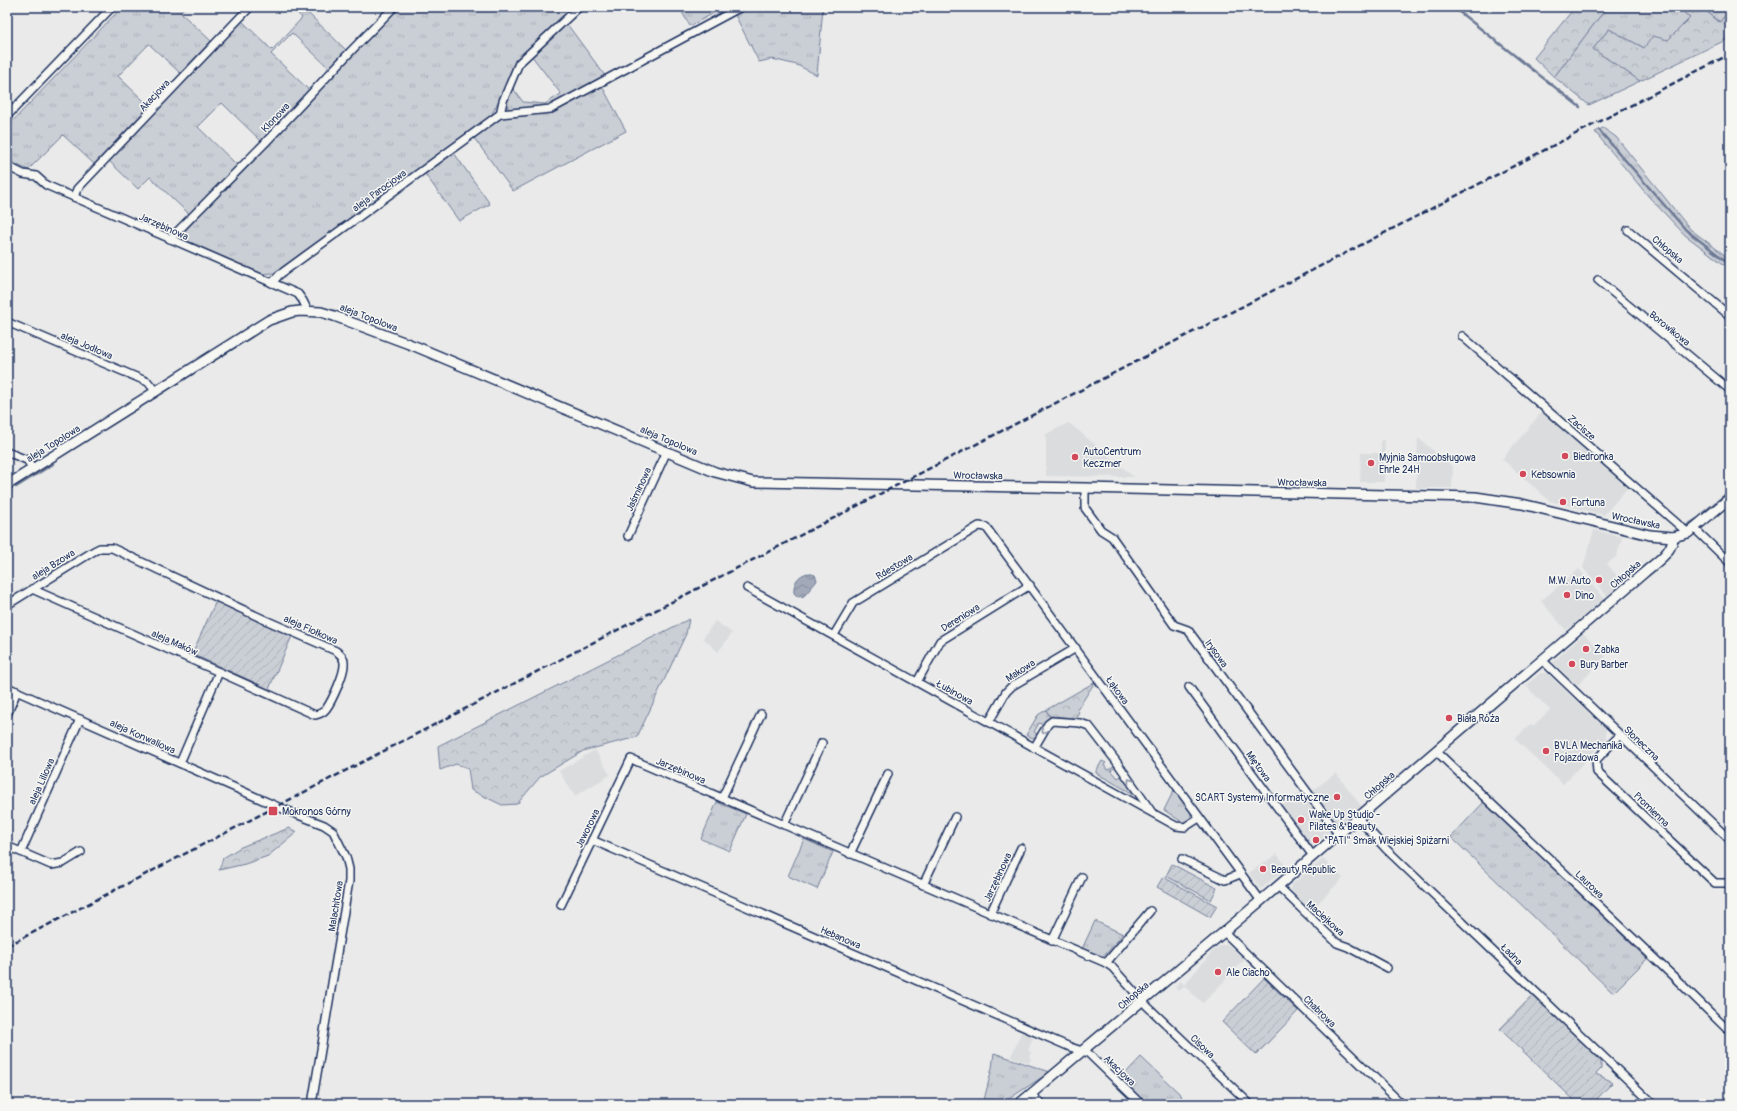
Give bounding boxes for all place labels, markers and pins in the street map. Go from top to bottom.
place label: AutoCentrum Keczmer [1083,446,1141,470]
marker: Biedronka [1560,451,1570,461]
place label: Biedronka [1573,451,1614,463]
marker: AutoCentrum Keczmer [1070,452,1080,462]
place label: Myjnia Samoobsługowa Ehrle 24H [1379,452,1476,476]
marker: Myjnia Samoobsługowa Ehrle 24H [1366,458,1376,468]
marker: Kebsownia [1518,469,1528,479]
place label: Kebsownia [1531,469,1576,481]
marker: Fortuna [1558,497,1568,507]
place label: Fortuna [1571,497,1605,509]
place label: M.W. Auto [1548,575,1592,587]
marker: M.W. Auto [1594,575,1604,585]
marker: Dino [1562,590,1572,600]
place label: Dino [1575,590,1595,602]
marker: Żabka [1581,644,1591,654]
place label: Żabka [1594,644,1620,656]
marker: Bury Barber [1567,659,1577,669]
place label: Bury Barber [1580,659,1628,671]
marker: Biała Róża [1444,713,1454,723]
place label: Biała Róża [1457,713,1500,725]
place label: BVLA Mechanika Pojazdowa [1554,740,1623,764]
marker: BVLA Mechanika Pojazdowa [1541,746,1551,756]
place label: SCART Systemy Informatyczne [1195,792,1329,804]
marker: SCART Systemy Informatyczne [1332,792,1342,802]
marker: Mokronos Górny [267,805,279,817]
place label: Mokronos Górny [282,806,351,818]
place label: Wake Up Studio - Pilates & Beauty [1309,809,1380,833]
marker: Wake Up Studio - Pilates & Beauty [1296,815,1306,825]
marker: "PATI" Smak Wiejskiej Spiżarni [1311,835,1321,845]
place label: "PATI" Smak Wiejskiej Spiżarni [1324,835,1449,847]
marker: Beauty Republic [1258,864,1268,874]
place label: Beauty Republic [1271,864,1336,876]
marker: Ale Ciacho [1213,967,1223,977]
place label: Ale Ciacho [1226,967,1270,979]

